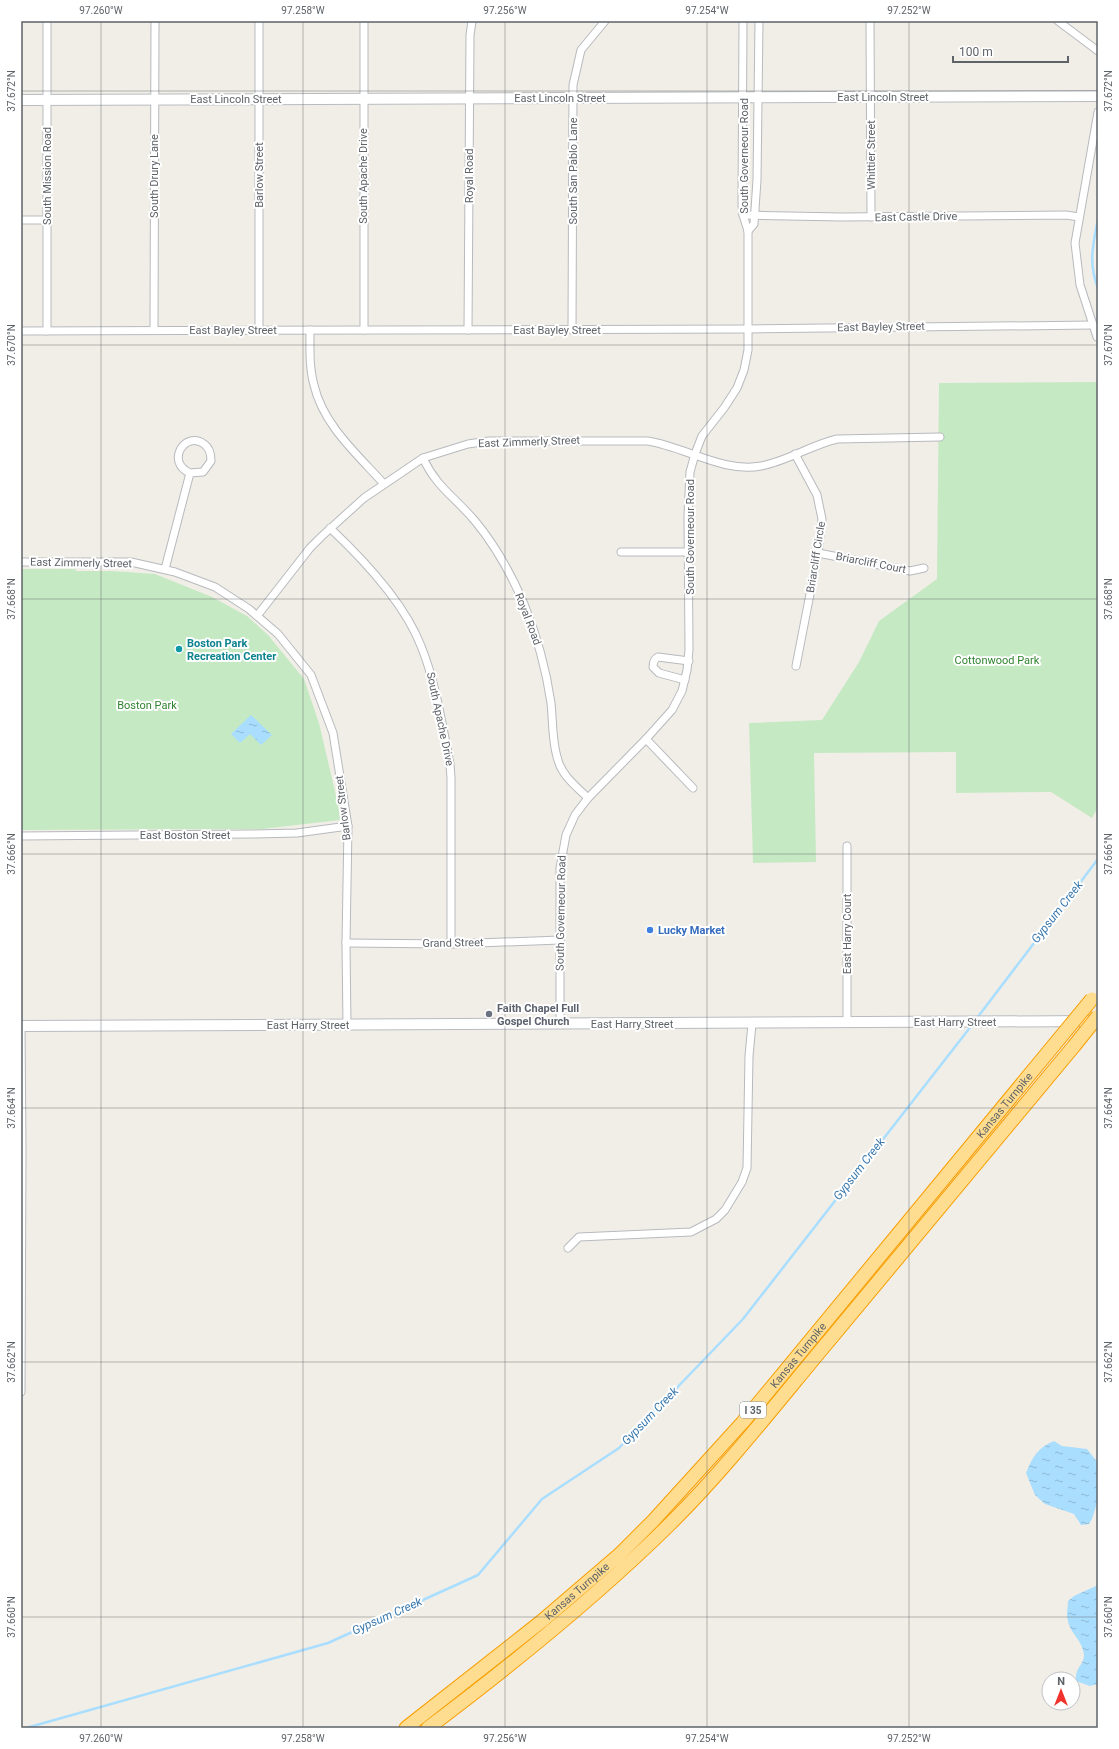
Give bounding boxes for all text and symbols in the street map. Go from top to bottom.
text: 97.260°W [79,5,123,16]
text: 97.258°W [281,5,325,16]
text: 97.256°W [483,5,527,16]
text: 97.254°W [685,5,729,16]
text: 97.252°W [887,5,931,16]
scale bar [953,38,1068,64]
text: 100 m [959,45,993,59]
text: 37.672°N [6,70,17,112]
text: 37.672°N [1103,70,1114,112]
street label: East Lincoln Street [837,91,929,104]
street label: East Lincoln Street [514,92,606,105]
street label: East Lincoln Street [190,93,282,106]
street label: South Governeour Road [738,98,751,214]
street label: South San Pablo Lane [567,117,580,225]
street label: Whittier Street [865,120,878,190]
street label: South Mission Road [41,127,54,225]
street label: South Apache Drive [357,128,370,224]
street label: South Drury Lane [148,134,161,218]
street label: Barlow Street [253,142,266,208]
street label: Royal Road [463,149,476,203]
street label: East Castle Drive [875,210,958,224]
street label: East Bayley Street [837,320,925,334]
text: 37.670°N [6,324,17,366]
street label: East Bayley Street [189,324,277,337]
street label: East Bayley Street [513,324,601,337]
text: 37.670°N [1103,324,1114,366]
street label: East Zimmerly Street [478,434,581,450]
street label: South Governeour Road [684,479,697,595]
street label: Briarcliff Circle [804,520,828,594]
street label: Briarcliff Court [835,550,908,576]
street label: East Zimmerly Street [30,556,132,570]
text: 37.668°N [6,578,17,620]
text: 37.668°N [1103,578,1114,620]
street label: Royal Road [512,591,544,647]
place label: Boston Park Recreation Center [187,637,276,663]
marker: Boston Park Recreation Center [174,644,184,654]
park label: Cottonwood Park [955,654,1040,667]
street label: South Apache Drive [424,671,456,767]
park label: Boston Park [117,699,177,712]
street label: Barlow Street [333,774,353,841]
street label: East Boston Street [140,829,231,842]
text: 37.666°N [6,833,17,875]
text: 37.666°N [1103,833,1114,875]
street label: South Governeour Road [553,855,569,971]
water label: Gypsum Creek [1028,877,1086,946]
street label: East Harry Court [841,893,854,974]
place label: Lucky Market [658,924,725,937]
marker: Lucky Market [645,925,655,935]
street label: Grand Street [422,936,484,950]
place label: Faith Chapel Full Gospel Church [497,1002,579,1028]
marker: Faith Chapel Full Gospel Church [484,1009,494,1019]
street label: East Harry Street [914,1016,997,1029]
street label: East Harry Street [591,1018,674,1031]
street label: East Harry Street [267,1019,350,1032]
street label: Kansas Turnpike [974,1070,1035,1141]
text: 37.664°N [6,1087,17,1129]
text: 37.664°N [1103,1087,1114,1129]
water label: Gypsum Creek [830,1134,888,1203]
street label: Kansas Turnpike [767,1320,829,1391]
text: 37.662°N [6,1341,17,1383]
text: 37.662°N [1103,1341,1114,1383]
water label: Gypsum Creek [619,1383,682,1448]
road number: I 35 [740,1402,766,1418]
street label: Kansas Turnpike [542,1560,612,1622]
water label: Gypsum Creek [350,1594,425,1638]
text: 37.660°N [6,1596,17,1638]
text: 37.660°N [1103,1596,1114,1638]
north arrow [1041,1671,1081,1711]
text: N [1057,1675,1065,1688]
text: 97.260°W [79,1733,123,1744]
text: 97.258°W [281,1733,325,1744]
text: 97.256°W [483,1733,527,1744]
text: 97.254°W [685,1733,729,1744]
text: 97.252°W [887,1733,931,1744]

